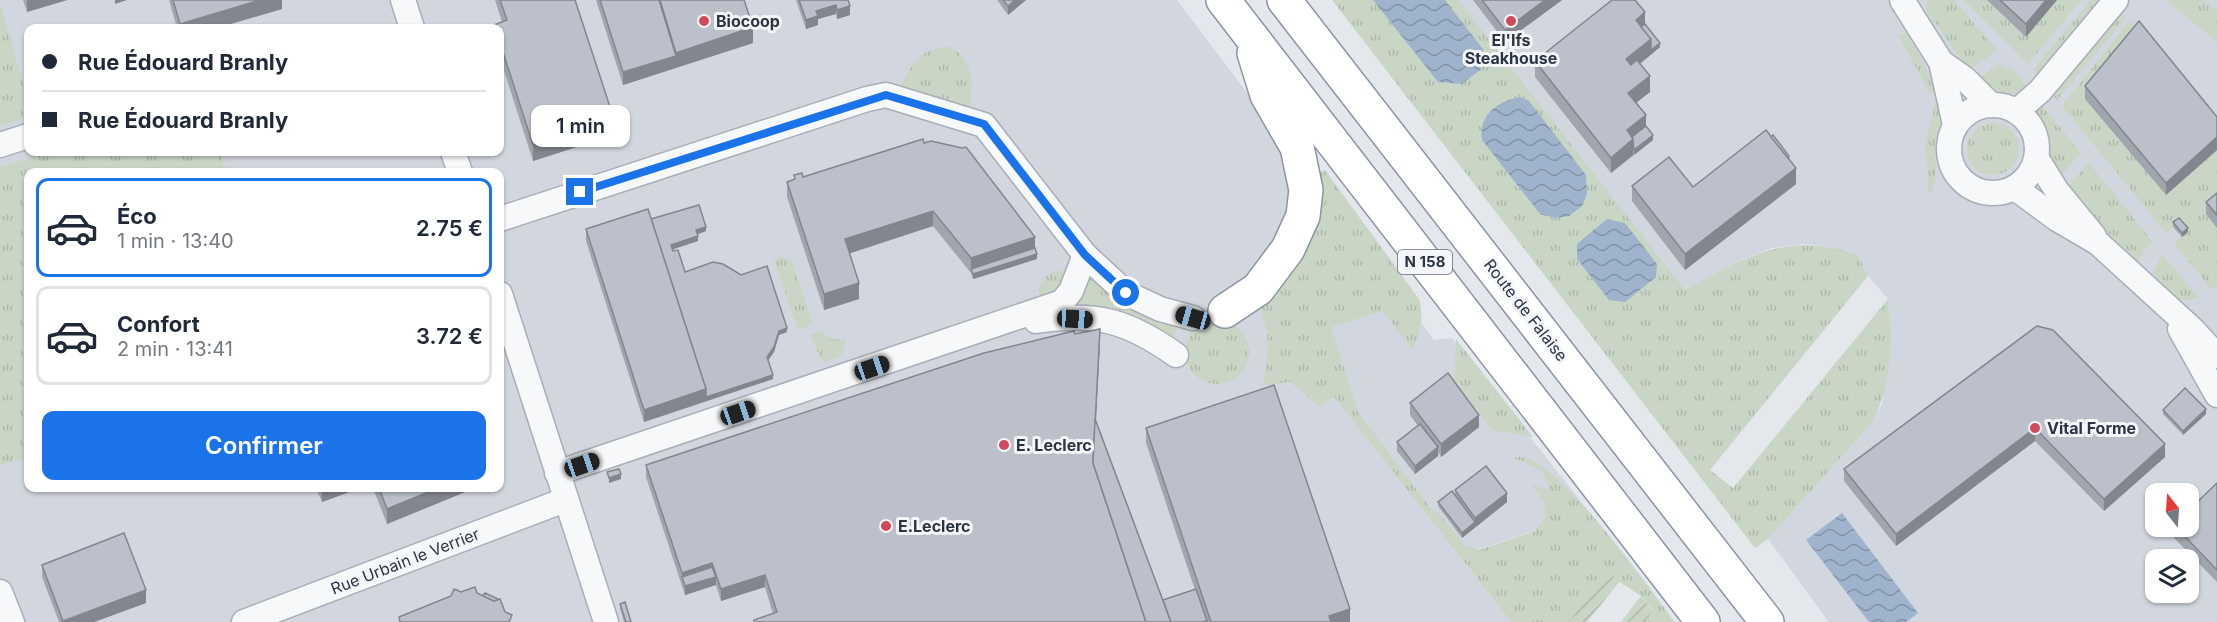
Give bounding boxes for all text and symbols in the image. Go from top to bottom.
place label: Biocoop [716,11,780,31]
marker: Biocoop [697,14,711,28]
marker: El'Ifs Steakhouse [1504,14,1518,28]
place label: El'Ifs Steakhouse [1465,30,1557,68]
text: Rue Édouard Branly [78,49,288,75]
callout: 1 min [530,105,630,147]
text: Rue Édouard Branly [78,107,288,133]
text: 1 min [556,114,605,138]
route end [566,178,593,205]
icon: car [45,201,99,255]
text: Éco [117,203,157,229]
text: 2.75 € [416,215,483,241]
text: 1 min · 13:40 [117,229,234,253]
road number: N 158 [1398,250,1452,274]
street label: Route de Falaise [1480,255,1572,365]
route start [1112,279,1139,306]
car [1173,304,1213,332]
icon: car [45,309,99,363]
car [1057,309,1093,329]
text: Confort [117,311,200,337]
text: 3.72 € [416,323,483,349]
text: 2 min · 13:41 [117,337,233,361]
car [852,354,892,382]
car [718,399,758,427]
button: Confirmer [42,411,486,480]
place label: Vital Forme [2047,418,2136,438]
marker: Vital Forme [2028,421,2042,435]
place label: E. Leclerc [1016,435,1092,455]
marker: E. Leclerc [997,438,1011,452]
car [562,451,602,479]
north arrow [2145,483,2199,537]
map controls [2145,483,2199,603]
place label: E.Leclerc [898,516,970,536]
marker: E.Leclerc [879,519,893,533]
street label: Rue Urbain le Verrier [328,523,482,599]
button: layers [2145,549,2199,603]

